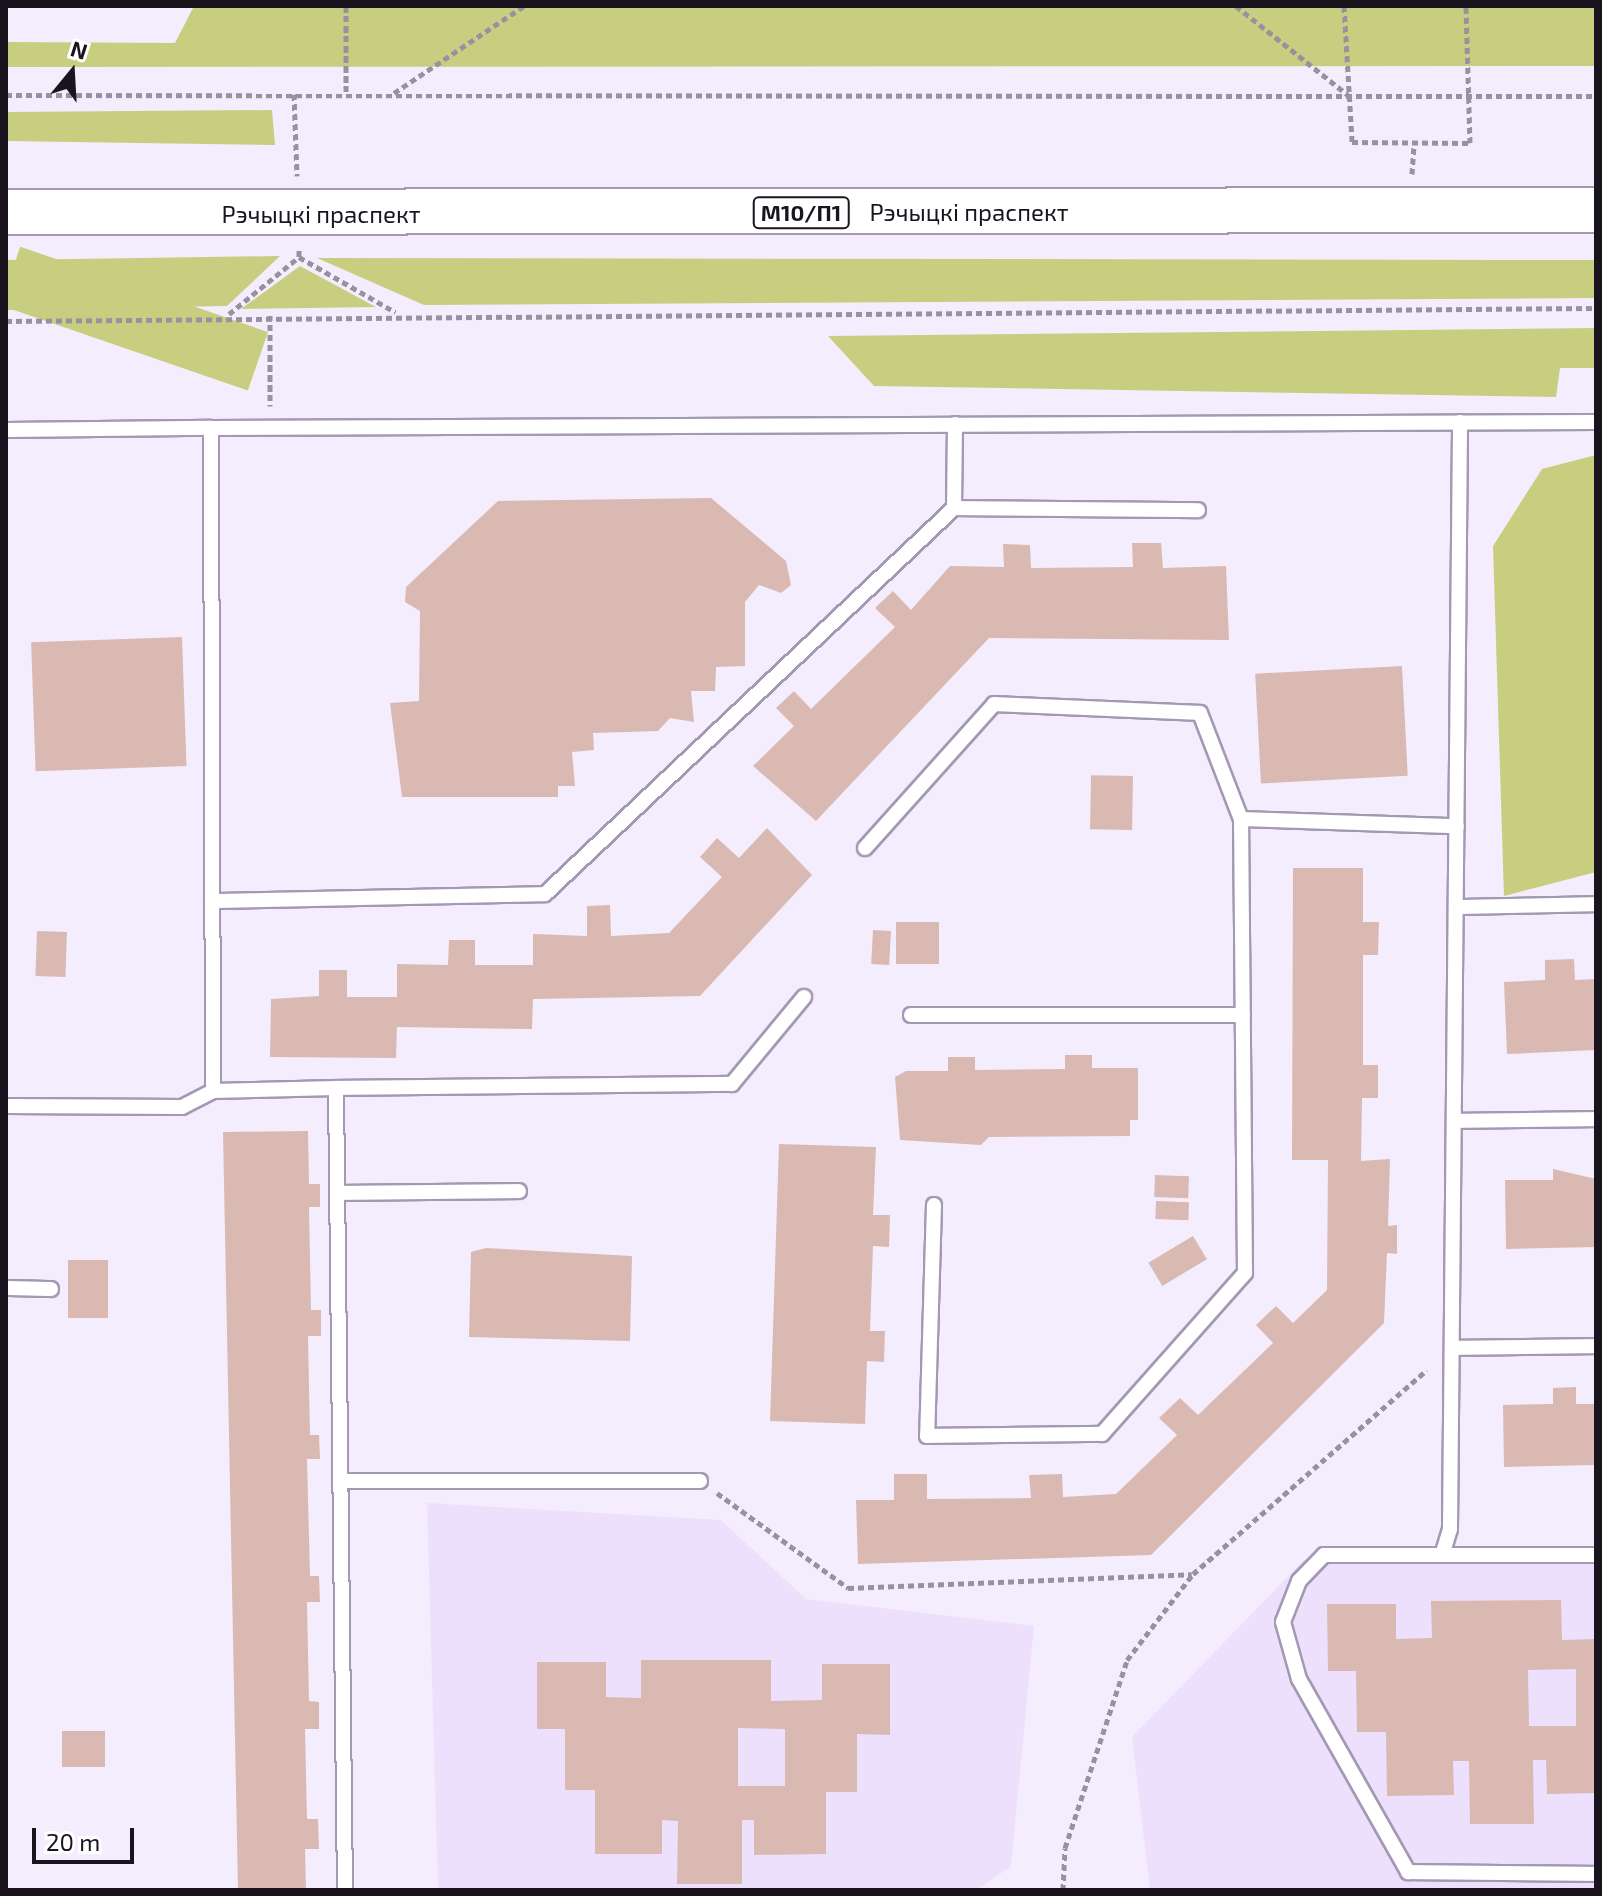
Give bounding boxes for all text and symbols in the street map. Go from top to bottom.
north arrow [32,32,112,112]
text: N [68,34,91,64]
road number: М10/П1 [751,195,851,231]
street label: Рэчыцкі праспект [869,198,1069,226]
street label: Рэчыцкі праспект [221,200,421,228]
scale bar [36,1812,138,1862]
text: 20 m [46,1827,100,1856]

